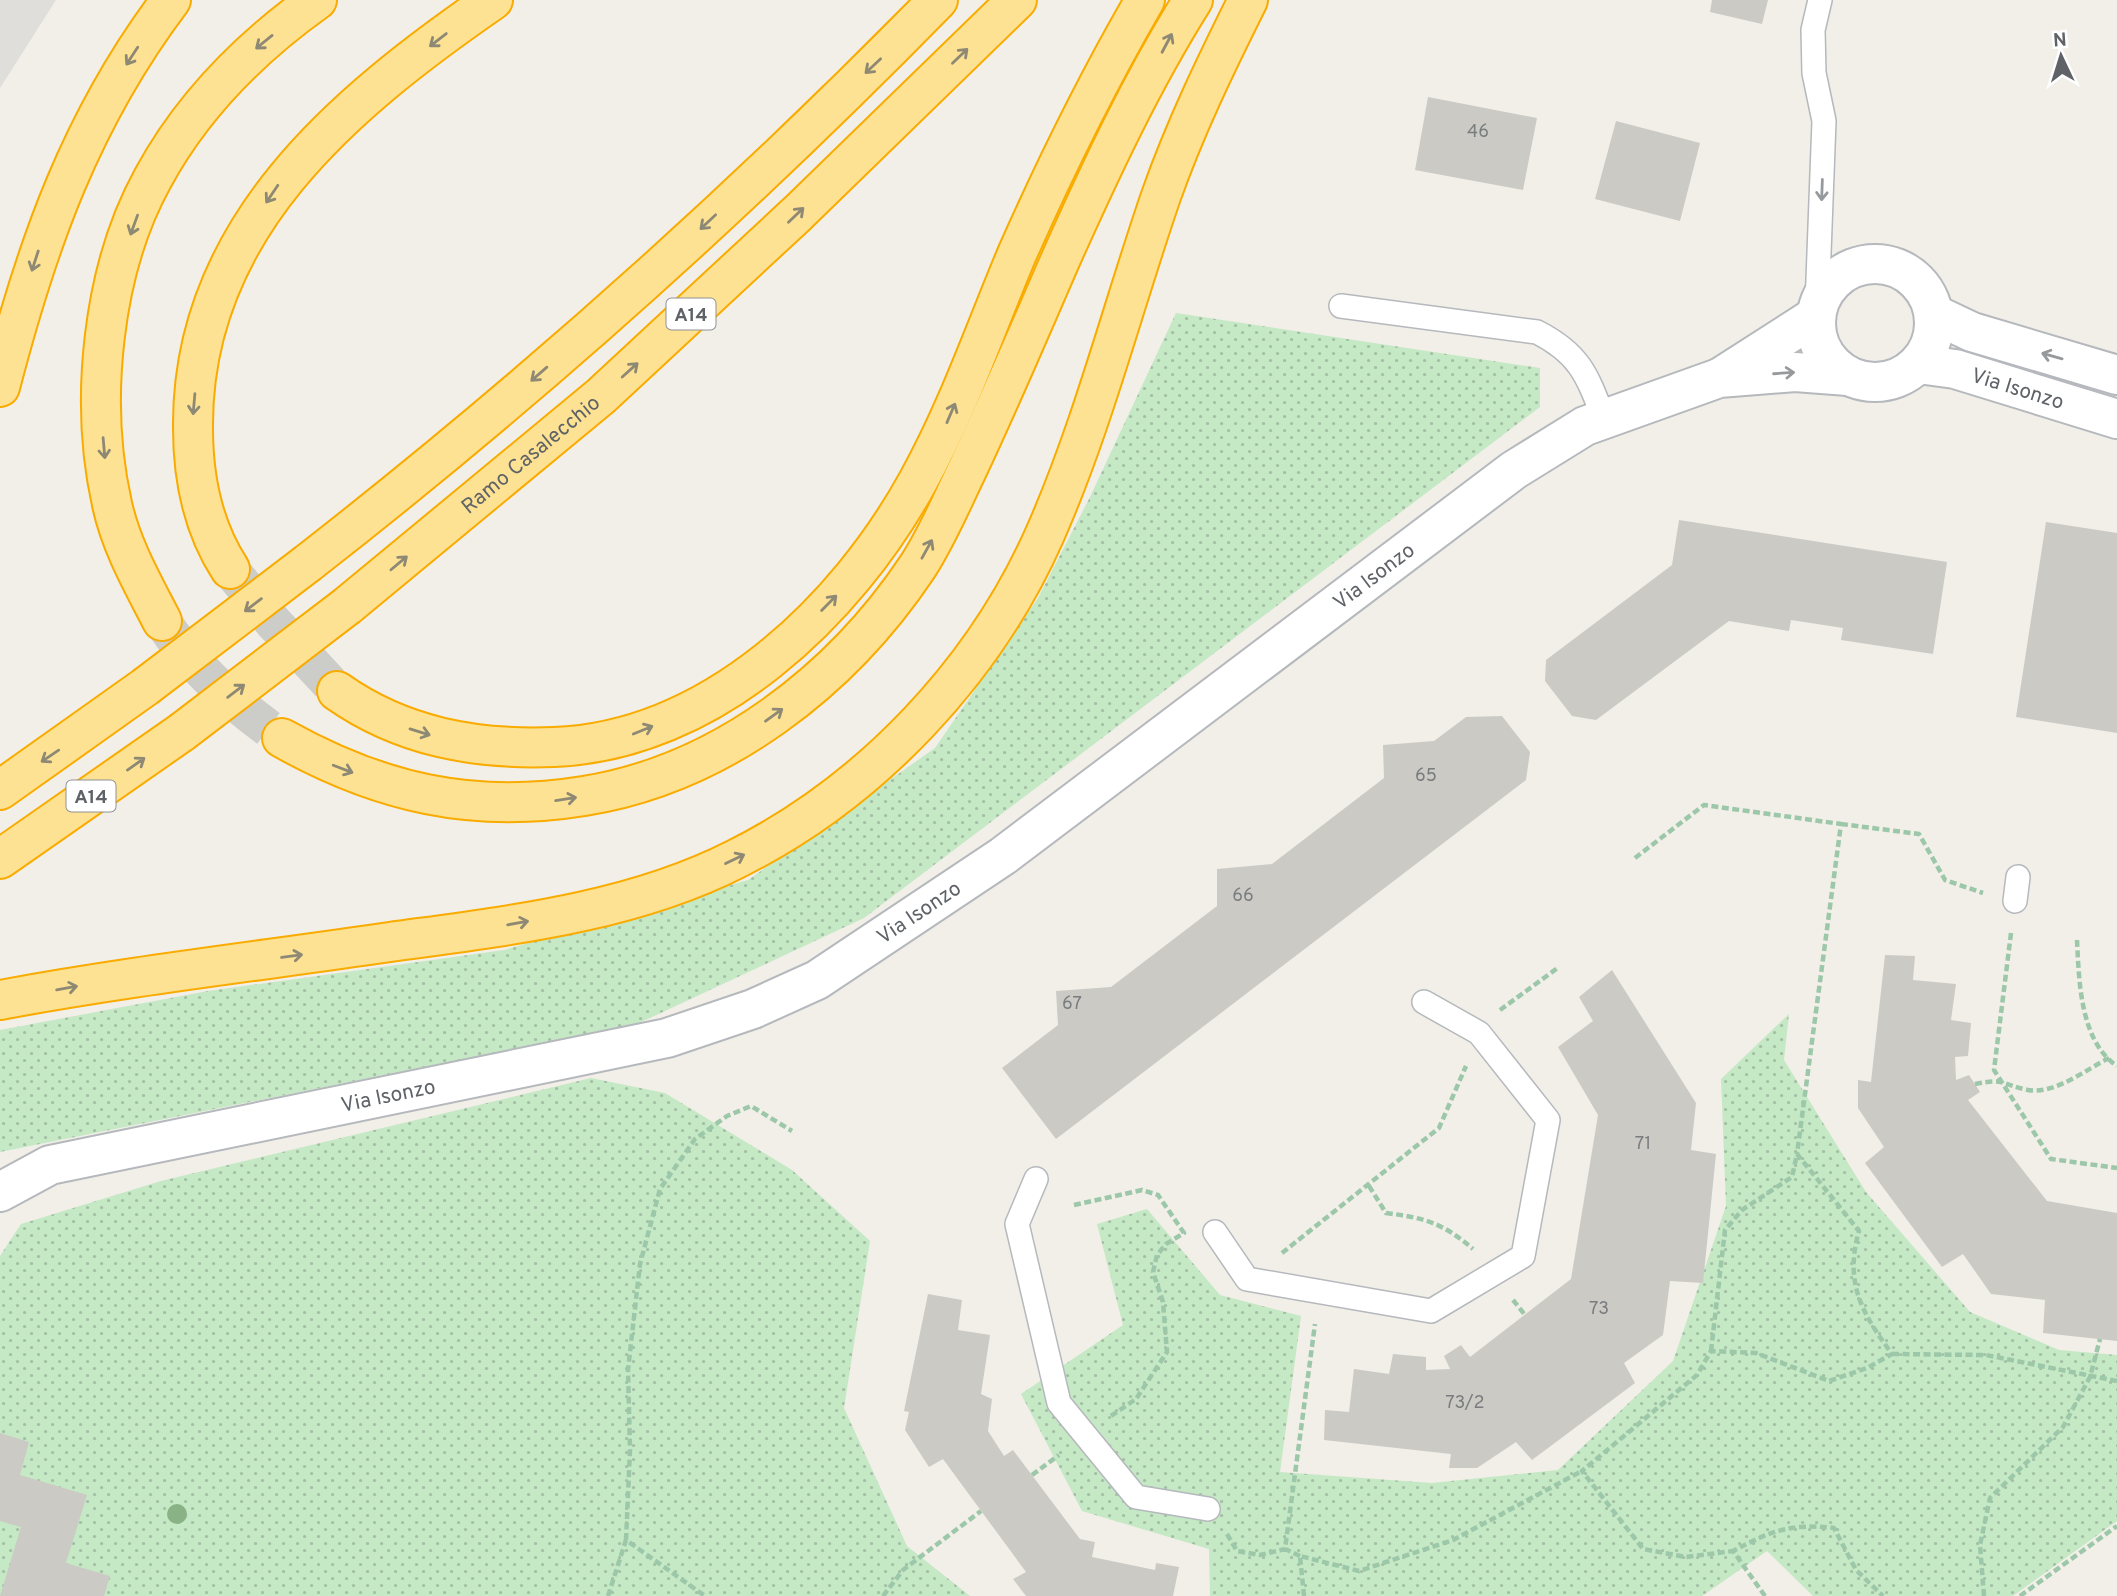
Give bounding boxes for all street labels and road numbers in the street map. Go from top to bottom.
road number: A14 [666,298,716,330]
street label: Via Isonzo [1968,363,2067,417]
street label: Ramo Casalecchio [456,390,606,521]
street label: Via Isonzo [1328,537,1421,617]
road number: A14 [66,780,116,811]
street label: Via Isonzo [872,876,967,951]
street label: Via Isonzo [339,1074,438,1120]

